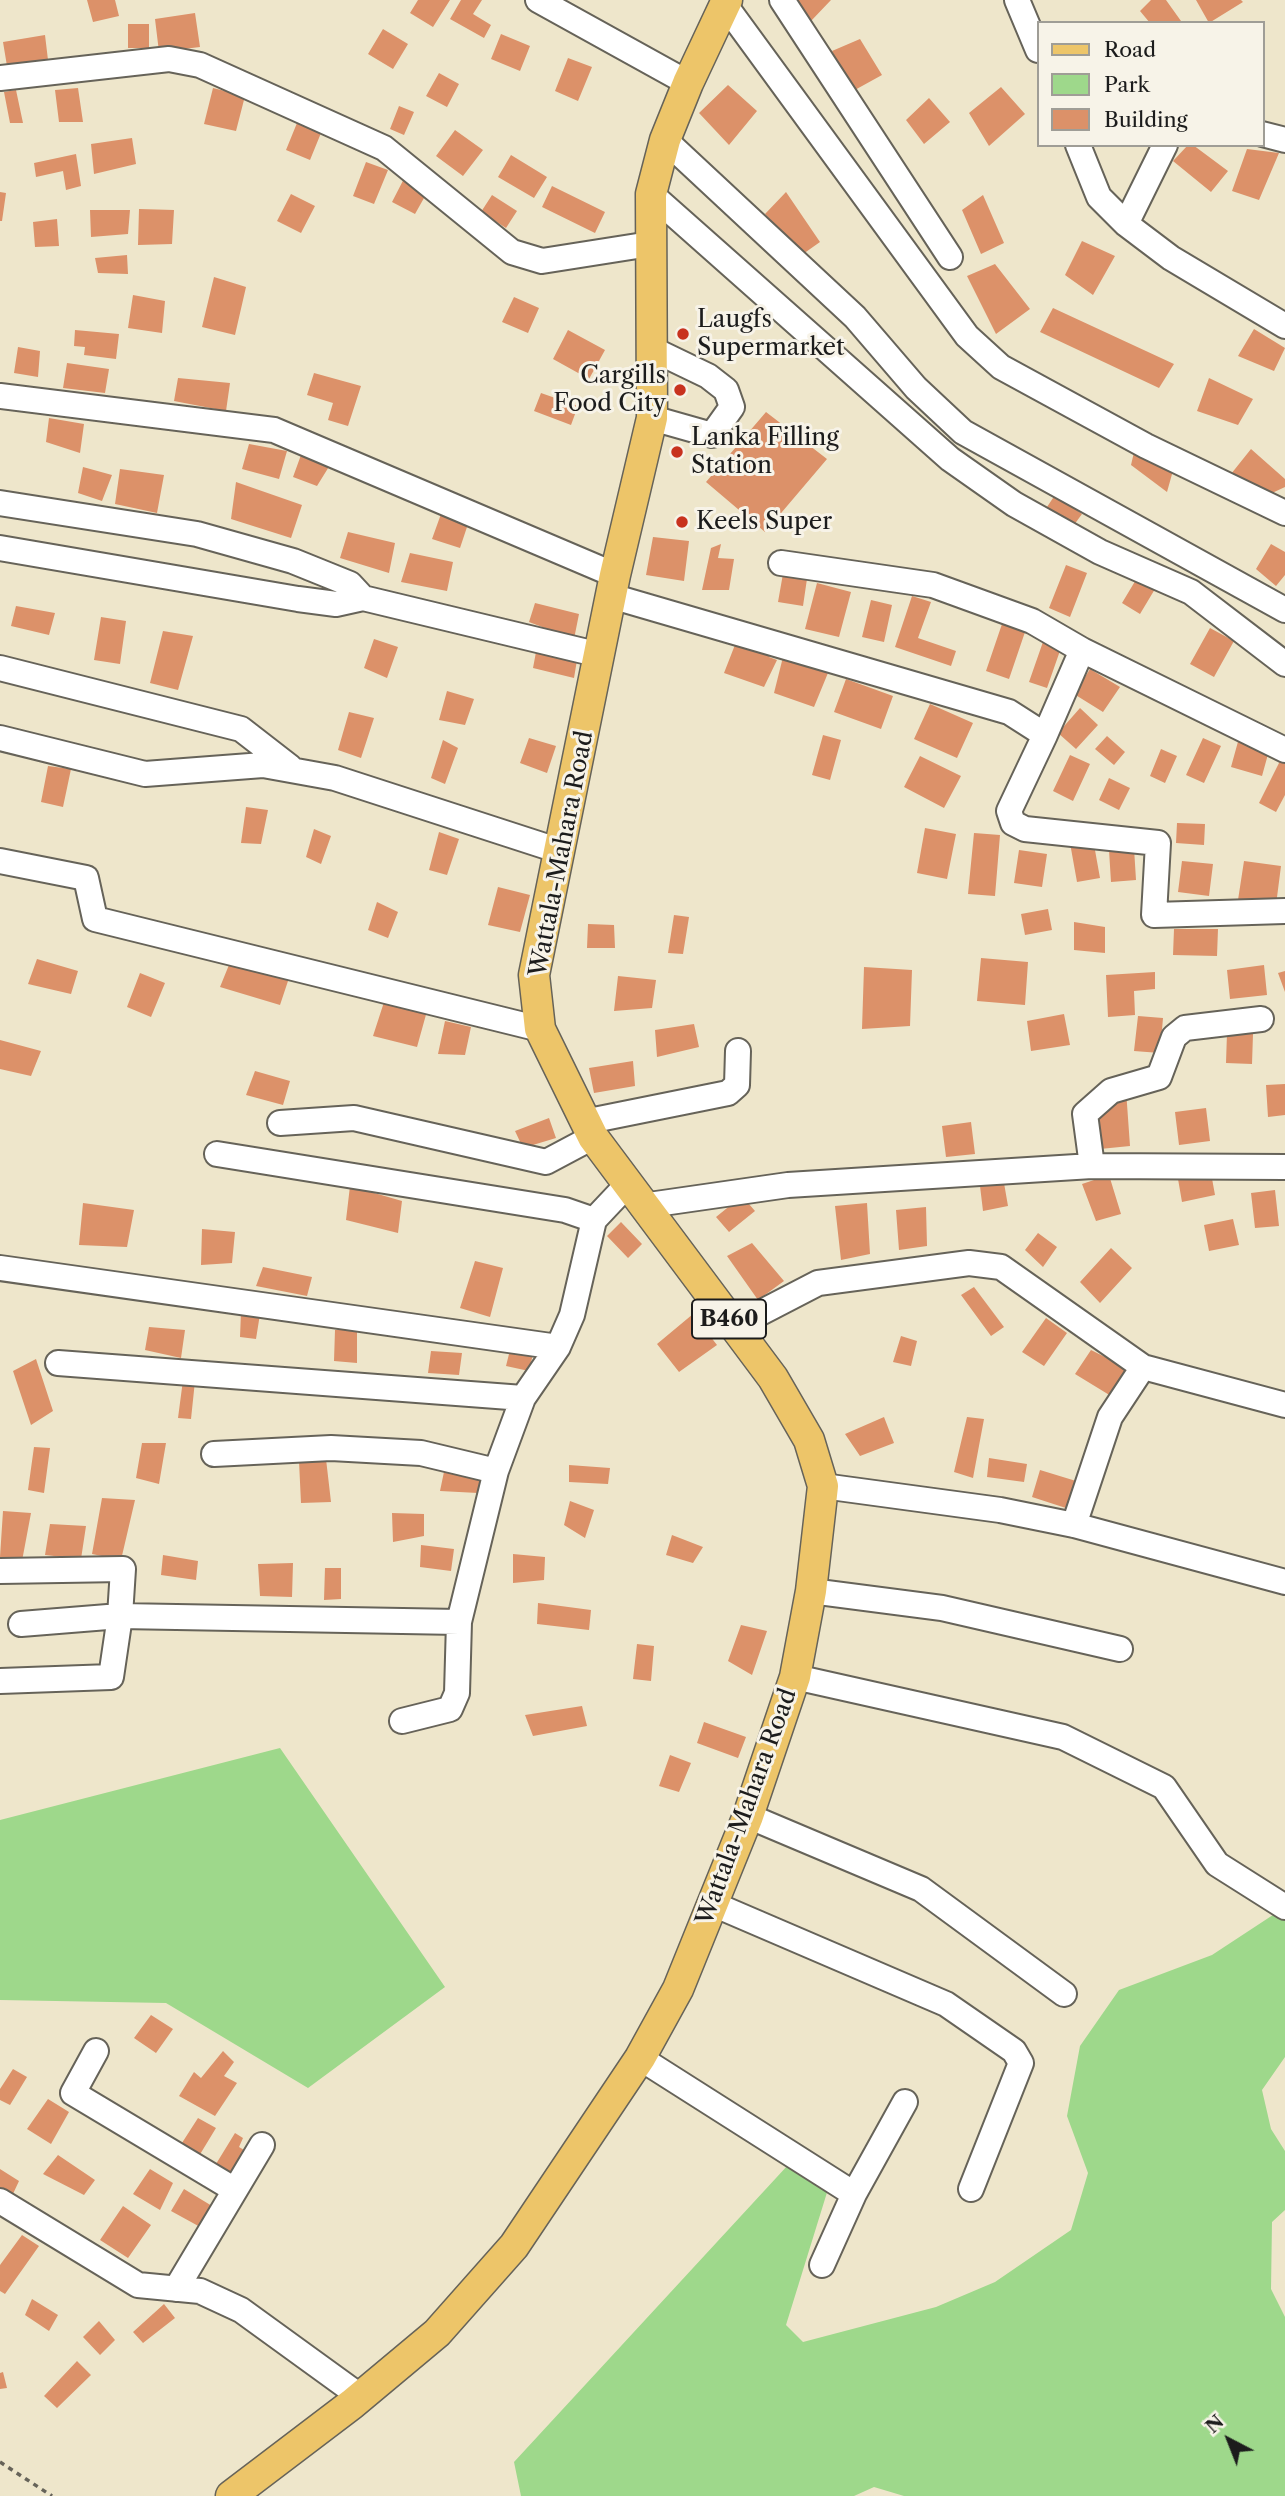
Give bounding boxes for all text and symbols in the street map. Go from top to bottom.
legend [1036,21,1264,147]
text: Road [1104,37,1156,62]
text: Park [1104,72,1150,97]
text: Building [1104,107,1188,132]
place label: Laugfs Supermarket [697,306,844,362]
marker: Laugfs Supermarket [675,326,691,342]
place label: Cargills Food City [553,362,666,418]
marker: Cargills Food City [672,382,688,398]
place label: Lanka Filling Station [691,424,839,480]
marker: Lanka Filling Station [669,444,685,460]
place label: Keels Super [696,508,832,536]
marker: Keels Super [674,514,690,530]
street label: Wattala-Mahara Road [524,729,600,979]
road number: B460 [692,1300,766,1338]
street label: Wattala-Mahara Road [691,1685,803,1929]
north arrow [1194,2405,1264,2475]
text: N [1201,2410,1228,2438]

